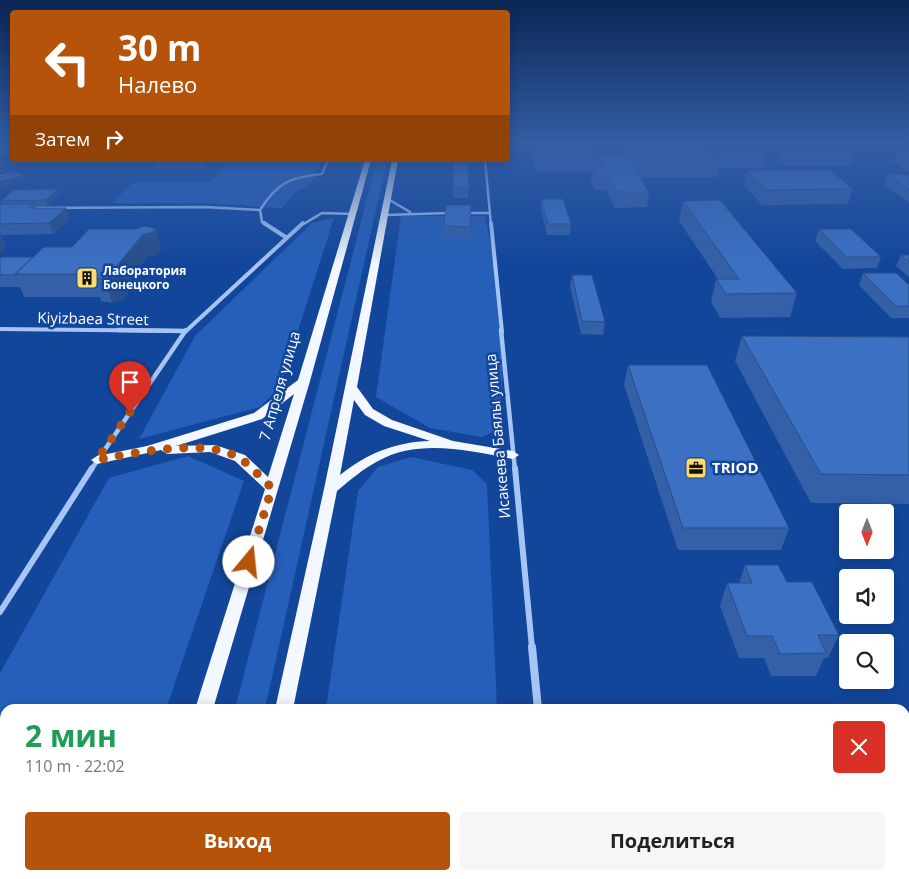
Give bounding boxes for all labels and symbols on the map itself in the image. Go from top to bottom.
place label: Лаборатория Бонецкого [103,262,186,293]
building icon: Лаборатория Бонецкого [75,266,99,290]
street label: Kiyizbaea Street [37,307,149,329]
street label: 7 Апреля улица [254,329,304,443]
street label: Исакеева Баялы улица [480,353,514,519]
pin [109,361,151,412]
office icon: TRIOD [684,456,708,480]
place label: TRIOD [712,457,759,477]
north arrow [839,504,894,559]
position arrow [222,535,274,587]

